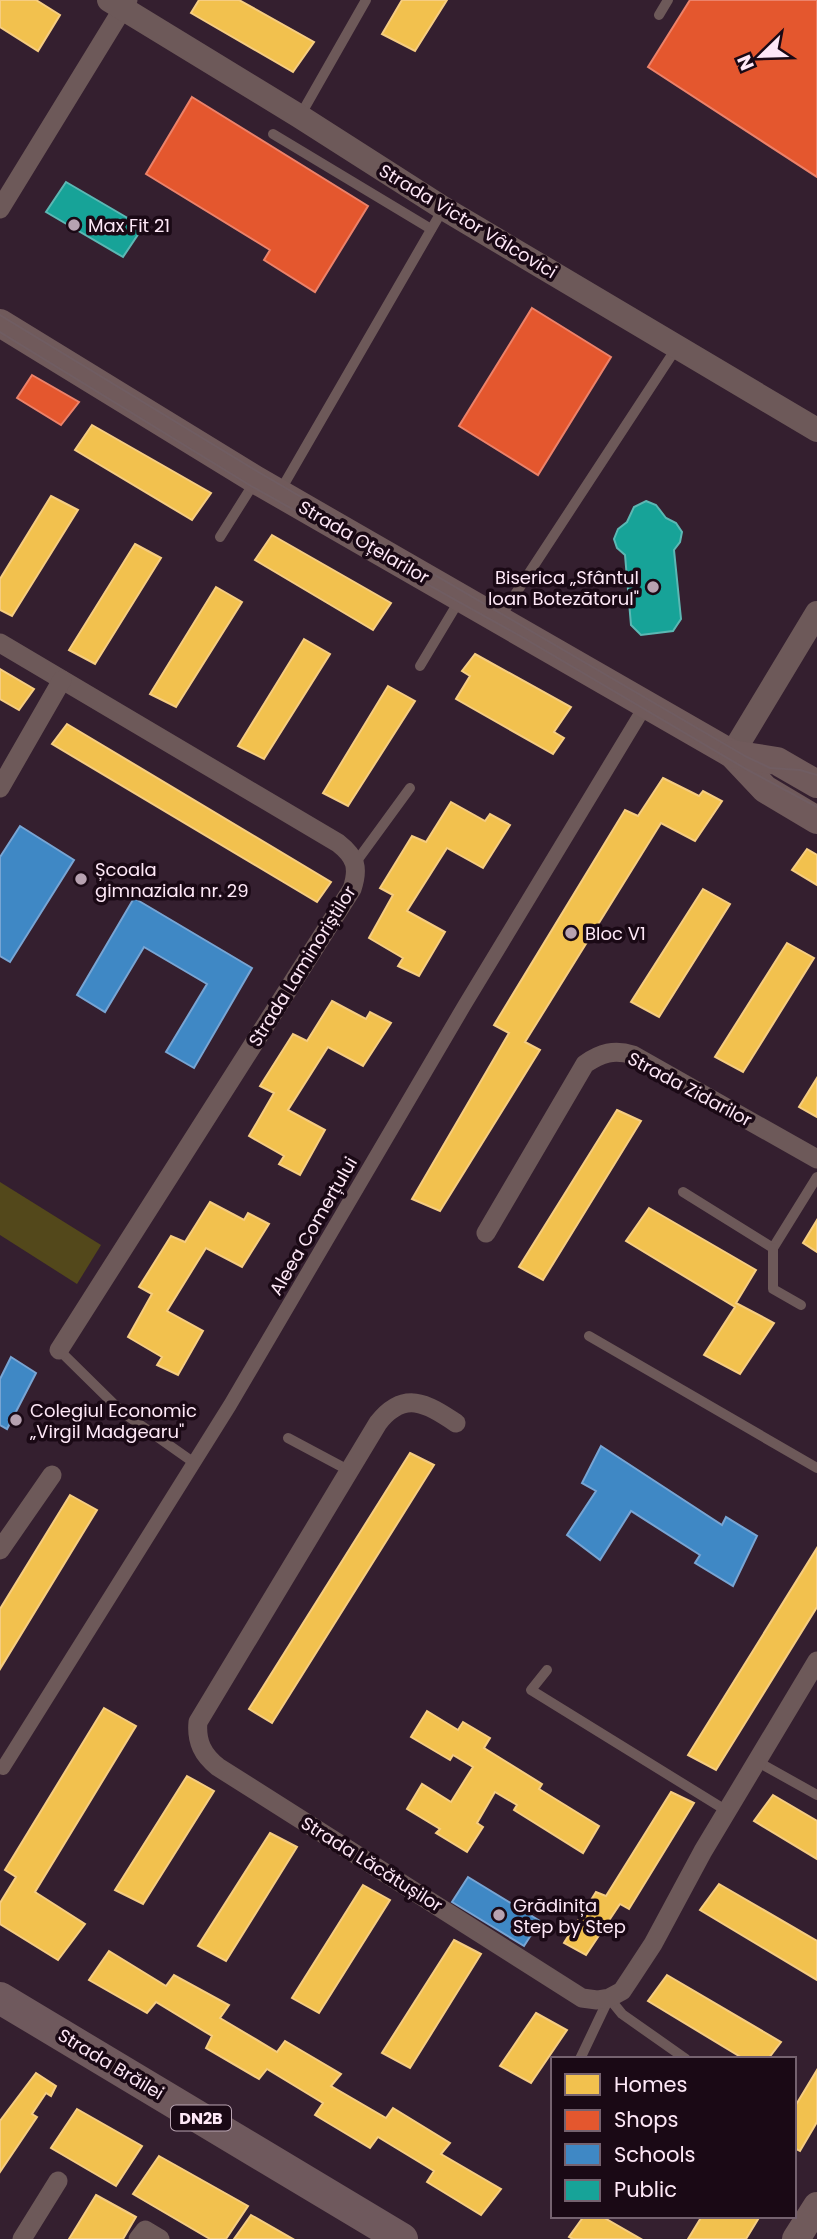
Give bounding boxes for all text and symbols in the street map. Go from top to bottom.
north arrow [726,21,796,91]
text: N [731,51,761,74]
street label: Strada Victor Vâlcovici [374,158,562,284]
place label: Max Fit 21 [88,213,170,238]
marker: Max Fit 21 [66,217,82,233]
street label: Strada Oțelarilor [294,494,434,590]
place label: Biserica „Sfântul Ioan Botezătorul" [488,565,639,611]
marker: Biserica „Sfântul Ioan Botezătorul" [645,579,661,595]
place label: Școala gimnaziala nr. 29 [95,857,249,903]
marker: Școala gimnaziala nr. 29 [73,871,89,887]
street label: Strada Laminoriștilor [242,881,362,1051]
place label: Bloc V1 [585,921,646,946]
marker: Bloc V1 [563,925,579,941]
street label: Strada Zidarilor [623,1046,757,1132]
street label: Aleea Comerțului [263,1152,363,1300]
place label: Colegiul Economic „Virgil Madgearu" [29,1398,197,1444]
marker: Colegiul Economic „Virgil Madgearu" [8,1412,24,1428]
street label: Strada Lăcătușilor [296,1810,448,1918]
place label: Grădinița Step by Step [513,1893,626,1939]
marker: Grădinița Step by Step [491,1907,507,1923]
street label: Strada Brăilei [53,2023,169,2105]
legend [551,2057,796,2218]
text: Homes [614,2070,688,2099]
text: Shops [614,2105,678,2134]
road number: DN2B [171,2106,231,2130]
text: Schools [614,2140,696,2169]
text: Public [614,2175,677,2204]

